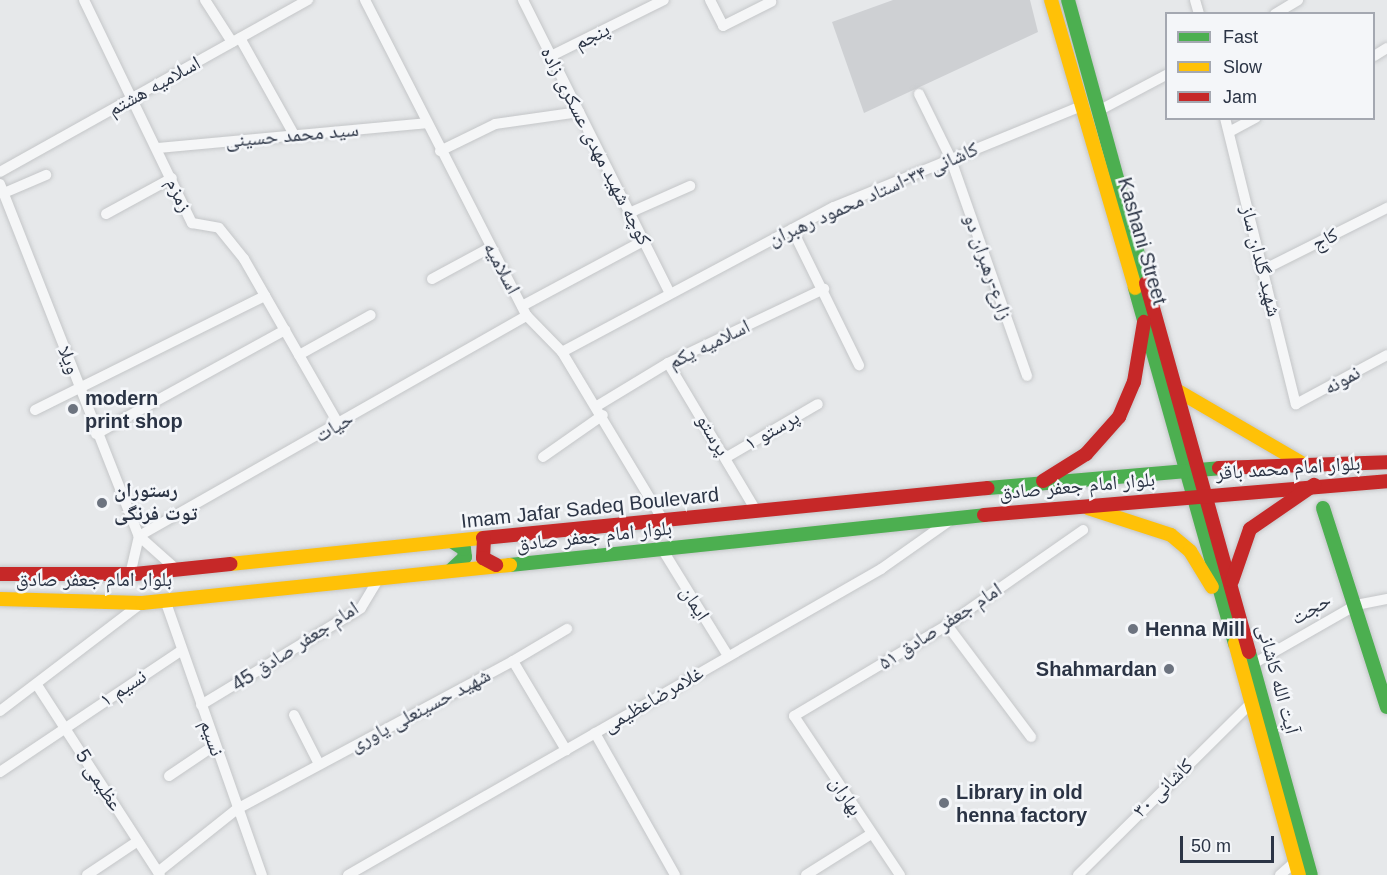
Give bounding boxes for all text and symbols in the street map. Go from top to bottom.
legend [1165,12,1375,120]
street label: پنجم [570,17,614,55]
text: Fast [1223,27,1258,47]
street label: کوچه شهید مهدی عسکری زاده [535,43,657,249]
street label: اسلامیه هشتم [103,51,205,121]
text: Slow [1223,57,1262,77]
text: Jam [1223,87,1257,107]
street label: سید محمد حسینی [224,117,360,153]
street label: کاشانی ۳۴-استاد محمود رهبران [764,137,982,251]
street label: زمزم [161,174,197,216]
street label: Kashani Street [1112,175,1172,307]
street label: شهید گلدان ساز [1236,203,1286,319]
street label: زارع-رهبران دو [959,211,1017,323]
street label: کاج [1308,222,1342,256]
street label: اسلامیه [478,238,526,298]
street label: اسلامیه یکم [664,314,754,374]
street label: ویلا [53,342,85,378]
street label: نمونه [1320,360,1364,400]
place label: modern print shop [85,386,183,433]
marker: modern print shop [66,402,80,416]
street label: پرستو ۱ [740,405,804,455]
street label: حیات [310,407,358,447]
street label: پرستو [691,410,735,460]
street label: بلوار امام محمد باقر [1215,451,1361,485]
street label: بلوار امام جعفر صادق [998,467,1156,505]
place label: رستوران توت فرنگی [114,479,197,526]
street label: Imam Jafar Sadeq Boulevard [460,483,720,533]
marker: رستوران توت فرنگی [95,496,109,510]
street label: بلوار امام جعفر صادق [515,516,673,556]
street label: بلوار امام جعفر صادق [16,567,172,591]
street label: امام جعفر صادق ۵۱ [874,577,1006,675]
street label: ایمان [675,581,715,625]
street label: حجت [1287,588,1335,630]
street label: امام جعفر صادق 45 [227,596,363,696]
place label: Henna Mill [1145,617,1245,641]
street label: آیت الله کاشانی [1252,621,1304,737]
marker: Henna Mill [1126,622,1140,636]
place label: Shahmardan [1036,657,1157,681]
street label: غلامرضاعظیمی [598,661,708,737]
marker: Shahmardan [1162,662,1176,676]
street label: شهید حسینعلی یاوری [346,663,494,757]
street label: نسیم ۱ [95,664,151,712]
street label: نسیم [195,717,229,759]
street label: عظیمی 5 [70,745,128,815]
street label: کاشانی ۳۰ [1128,754,1198,822]
street label: بهاران [824,772,868,820]
place label: Library in old henna factory [956,780,1087,827]
marker: Library in old henna factory [937,796,951,810]
scale bar [1183,824,1278,862]
text: 50 m [1191,836,1231,856]

